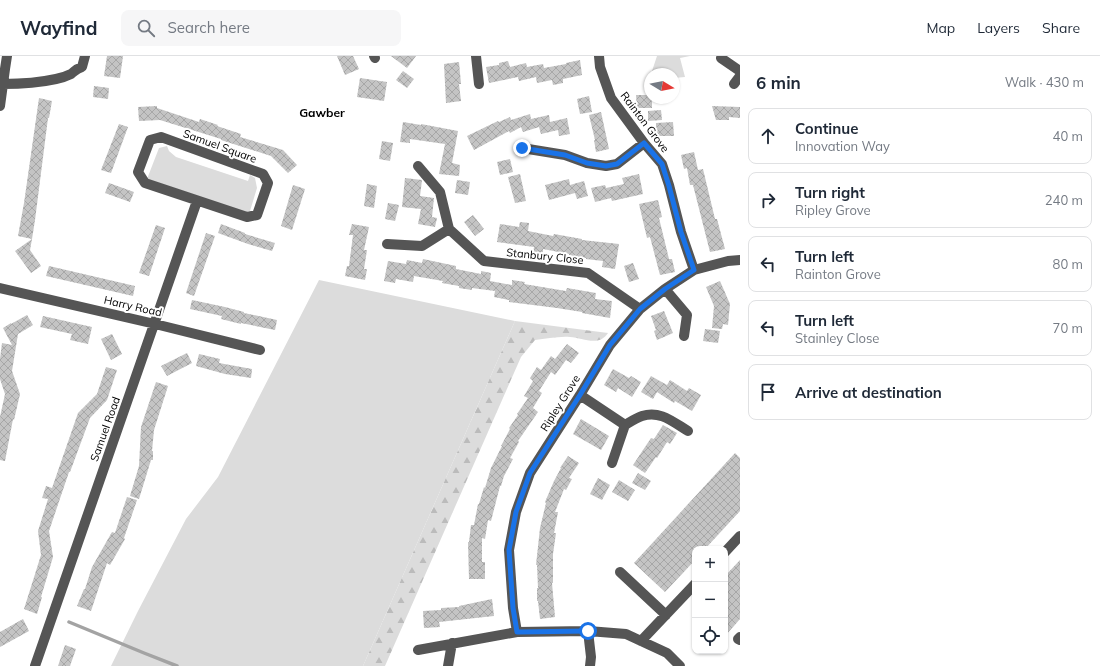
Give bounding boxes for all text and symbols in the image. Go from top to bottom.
search box [121,10,401,46]
text: Wayfind [20,16,97,40]
icon: search [135,17,157,39]
text: Search here [167,18,250,37]
text: Map [926,19,955,37]
text: Layers [977,19,1020,37]
text: Share [1042,19,1080,37]
north arrow [644,68,680,104]
text: 6 min [756,72,801,93]
text: Walk · 430 m [1005,74,1084,90]
street label: Rainton Grove [618,89,672,155]
district label: Gawber [299,105,345,120]
text: Continue [795,119,858,138]
icon: ahead [757,125,779,147]
street label: Samuel Square [181,126,259,166]
text: 40 m [1053,128,1083,144]
text: Innovation Way [795,138,890,154]
route end [513,139,531,157]
text: Turn right [795,183,865,202]
icon: right [757,189,779,211]
text: 240 m [1045,192,1083,208]
text: Ripley Grove [795,202,871,218]
street label: Stanbury Close [506,245,584,267]
text: Turn left [795,247,854,266]
icon: left [757,253,779,275]
text: 80 m [1053,256,1083,272]
text: Rainton Grove [795,266,881,282]
street label: Harry Road [103,293,163,319]
text: Turn left [795,311,854,330]
icon: left [757,317,779,339]
text: 70 m [1053,320,1083,336]
text: Stainley Close [795,330,879,346]
street label: Ripley Grove [537,372,583,434]
icon: arrive [757,381,779,403]
text: Arrive at destination [795,383,942,402]
street label: Samuel Road [87,395,123,463]
map controls [692,546,728,654]
button: + [692,546,728,582]
button: − [692,582,728,618]
button: locate [692,618,728,654]
route start [579,622,597,640]

